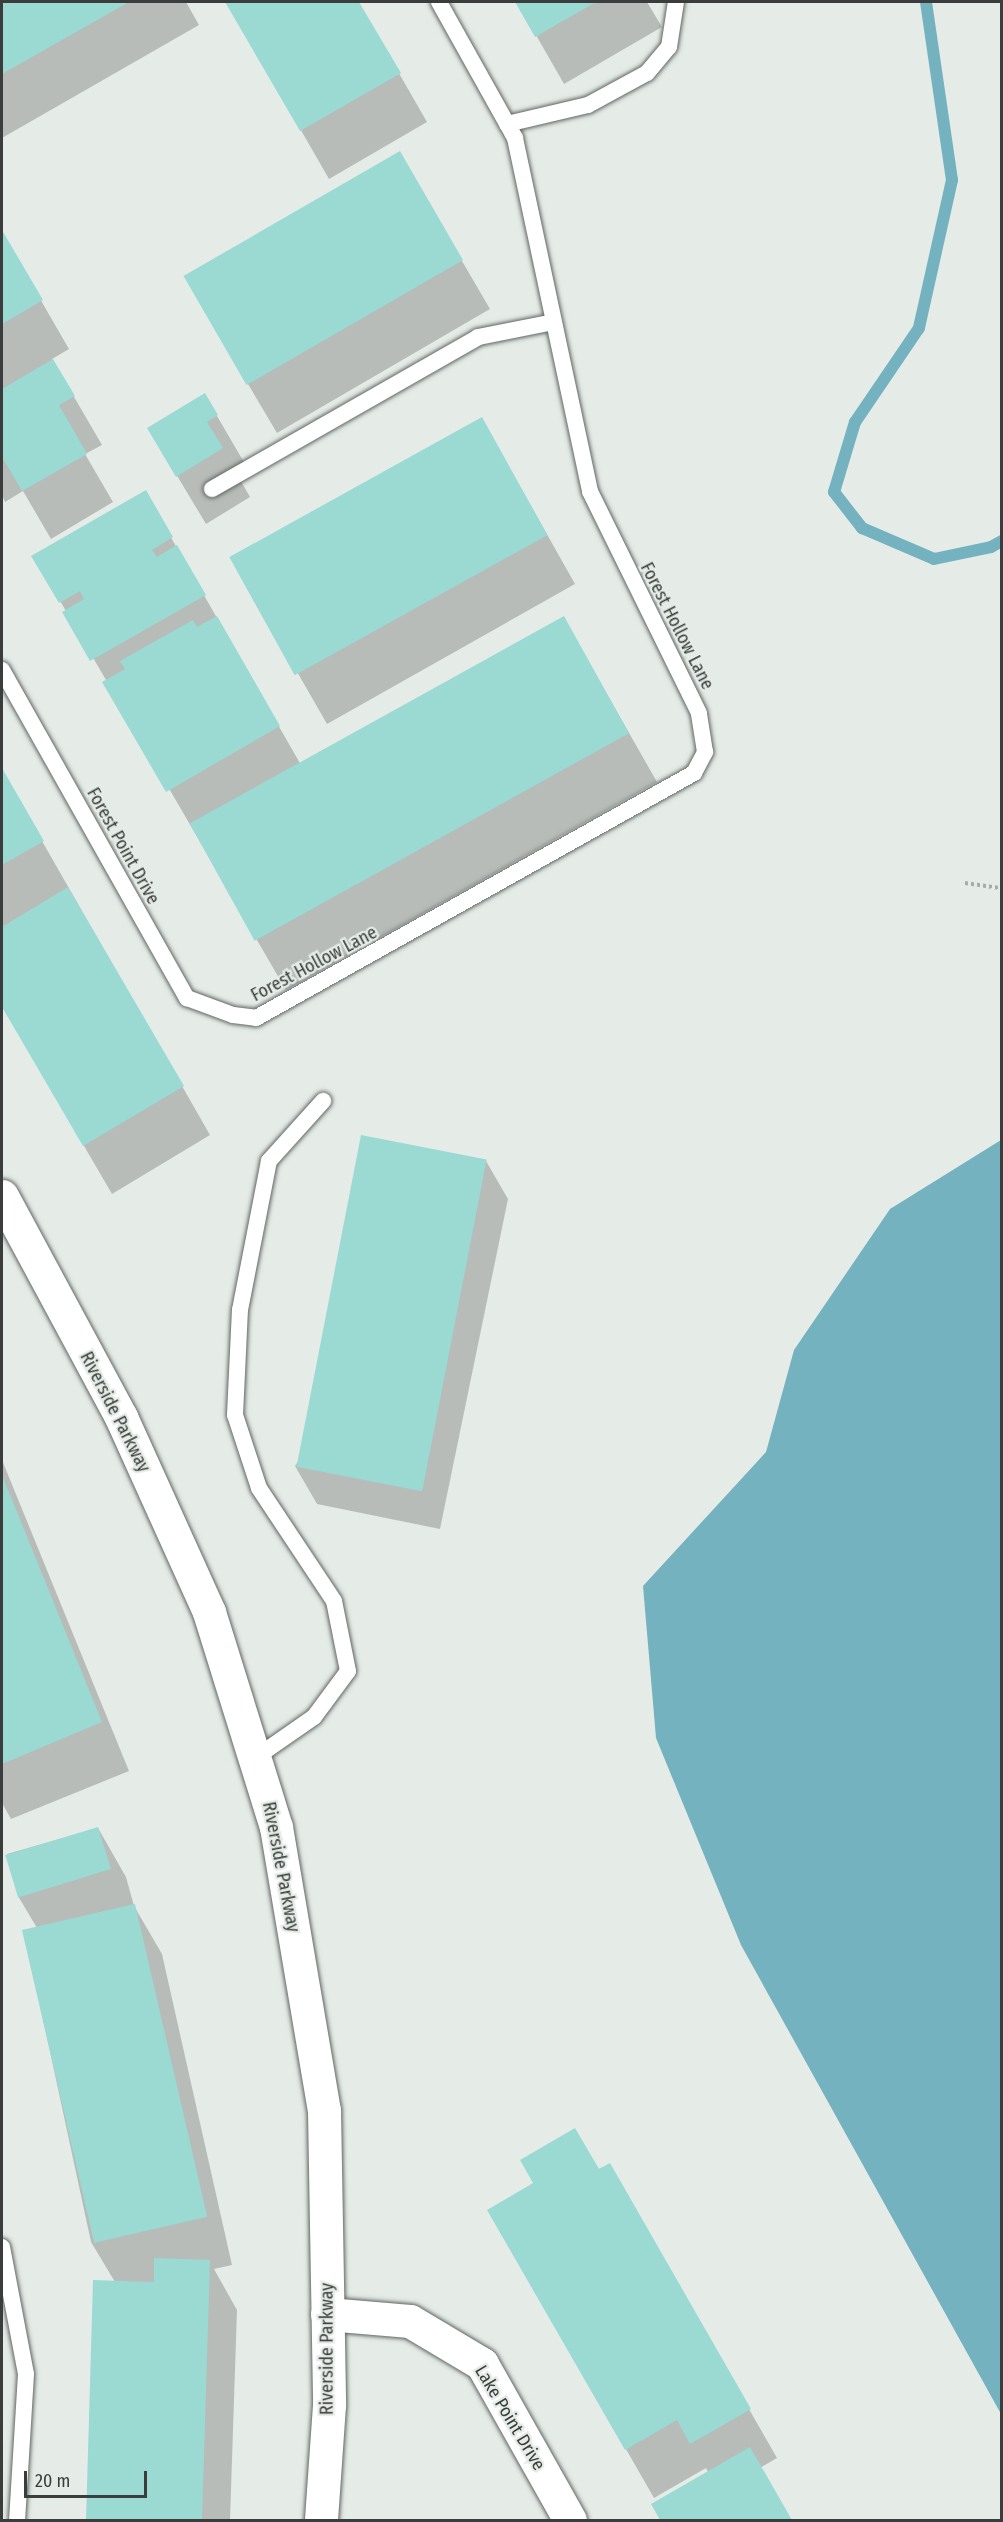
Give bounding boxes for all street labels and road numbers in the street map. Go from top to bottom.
street label: Forest Hollow Lane [636,559,718,693]
street label: Forest Point Drive [82,784,164,908]
street label: Forest Hollow Lane [247,922,381,1006]
street label: Riverside Parkway [75,1348,155,1476]
street label: Riverside Parkway [258,1800,304,1934]
street label: Riverside Parkway [316,2283,338,2415]
street label: Lake Point Drive [470,2362,550,2474]

